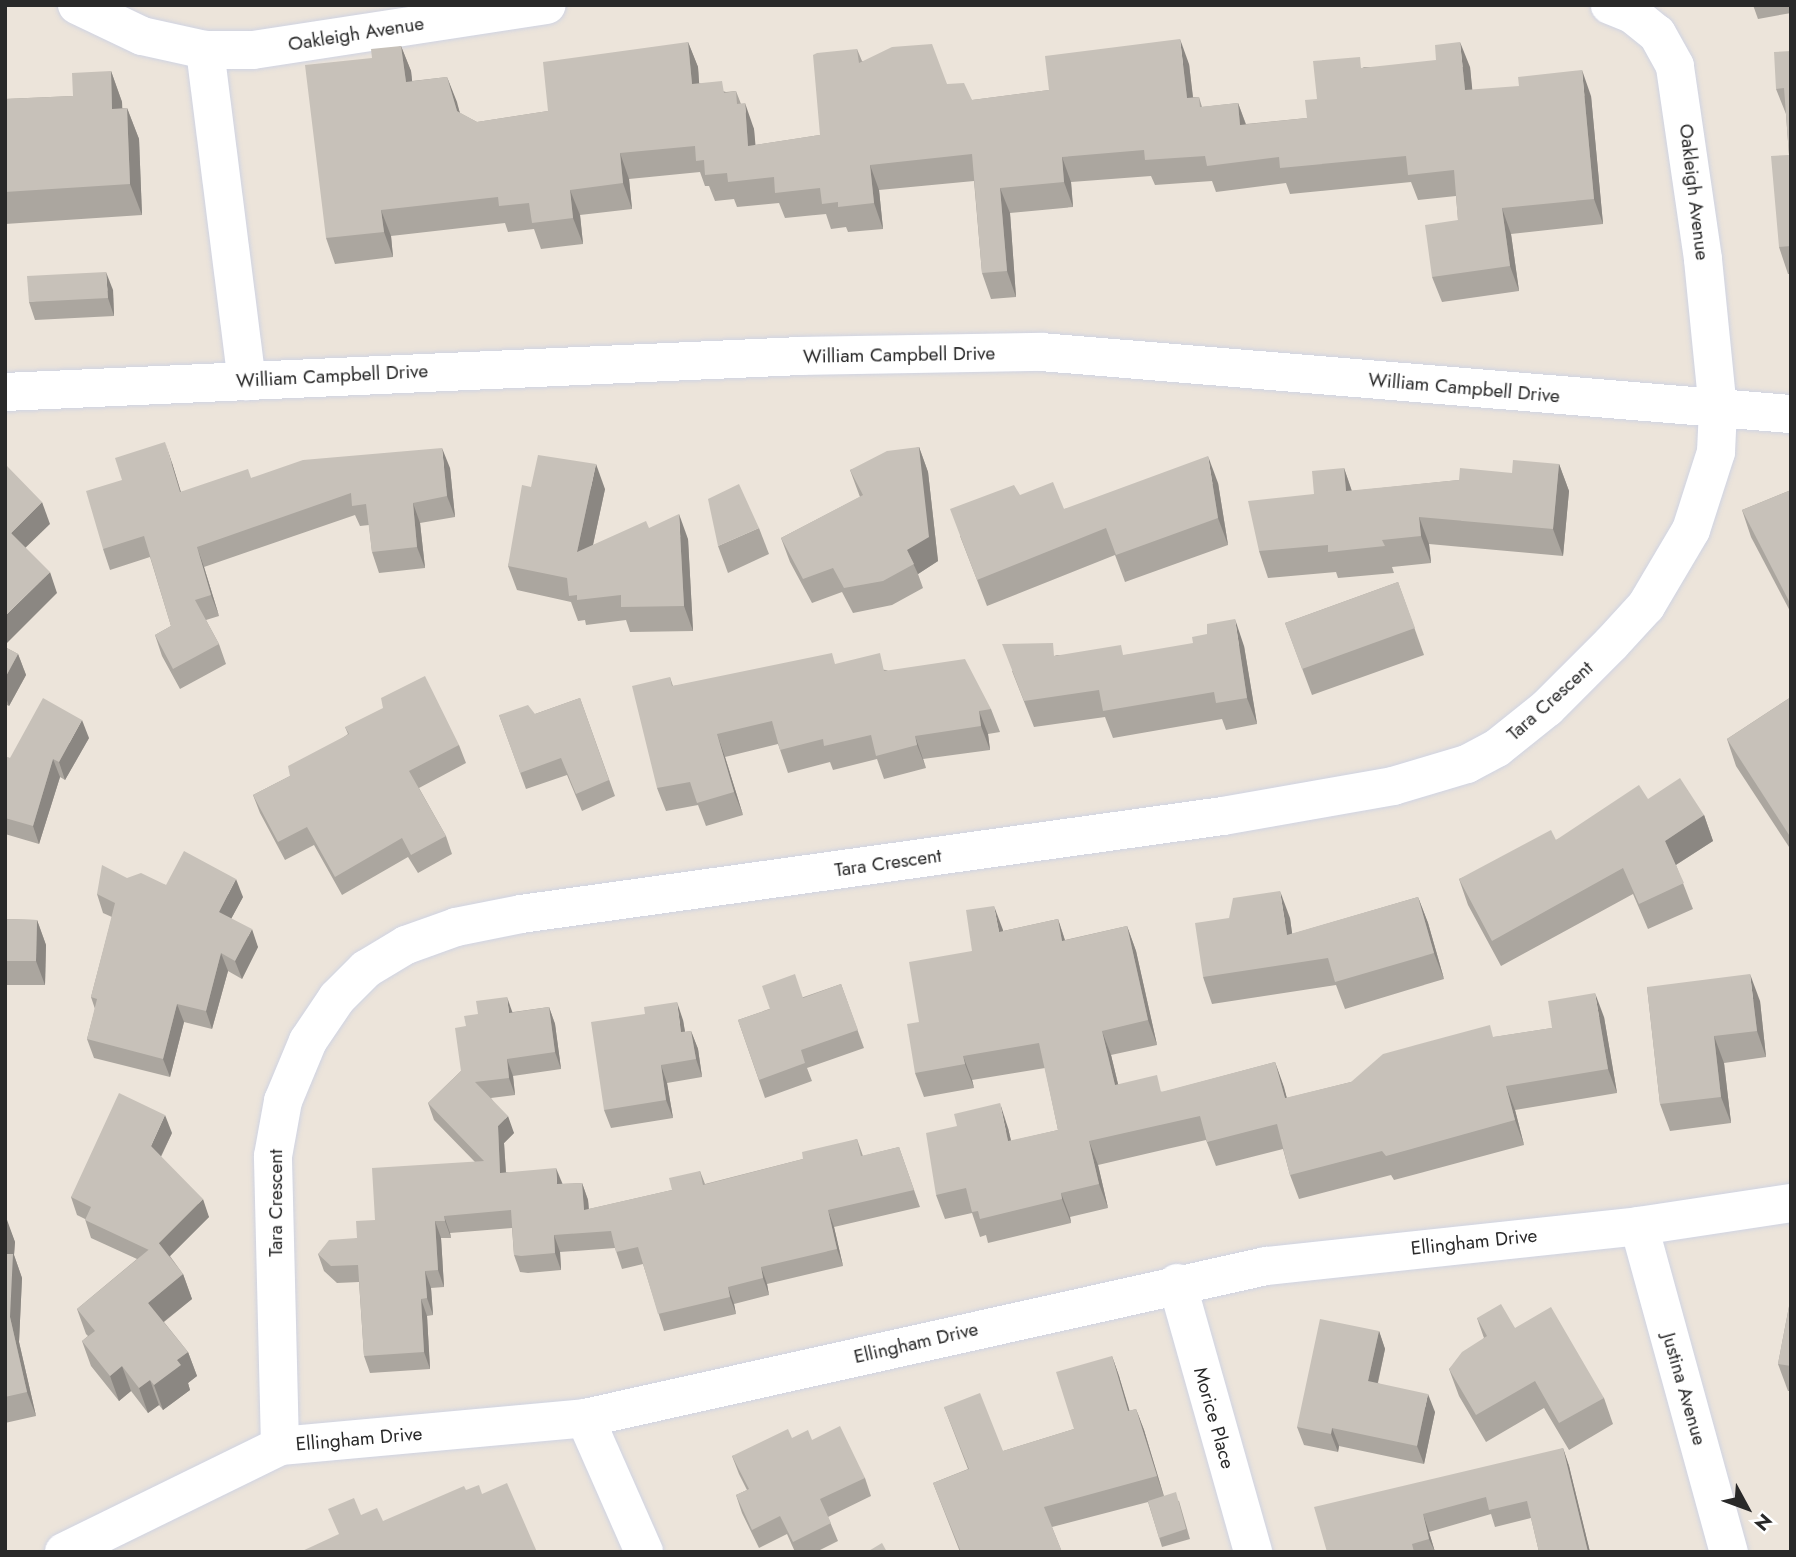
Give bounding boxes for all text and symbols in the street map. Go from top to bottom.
street label: Oakleigh Avenue [286,12,426,56]
street label: Oakleigh Avenue [1674,122,1714,262]
street label: William Campbell Drive [803,342,995,368]
street label: William Campbell Drive [235,360,429,392]
street label: William Campbell Drive [1367,368,1561,408]
street label: Tara Crescent [1502,657,1598,745]
street label: Tara Crescent [833,844,943,882]
street label: Tara Crescent [265,1149,287,1257]
street label: Ellingham Drive [1410,1224,1538,1260]
street label: Ellingham Drive [852,1318,980,1368]
street label: Justina Avenue [1657,1330,1711,1448]
street label: Morice Place [1189,1365,1239,1471]
street label: Ellingham Drive [295,1422,423,1456]
north arrow [1712,1473,1782,1543]
text: N [1748,1508,1778,1537]

